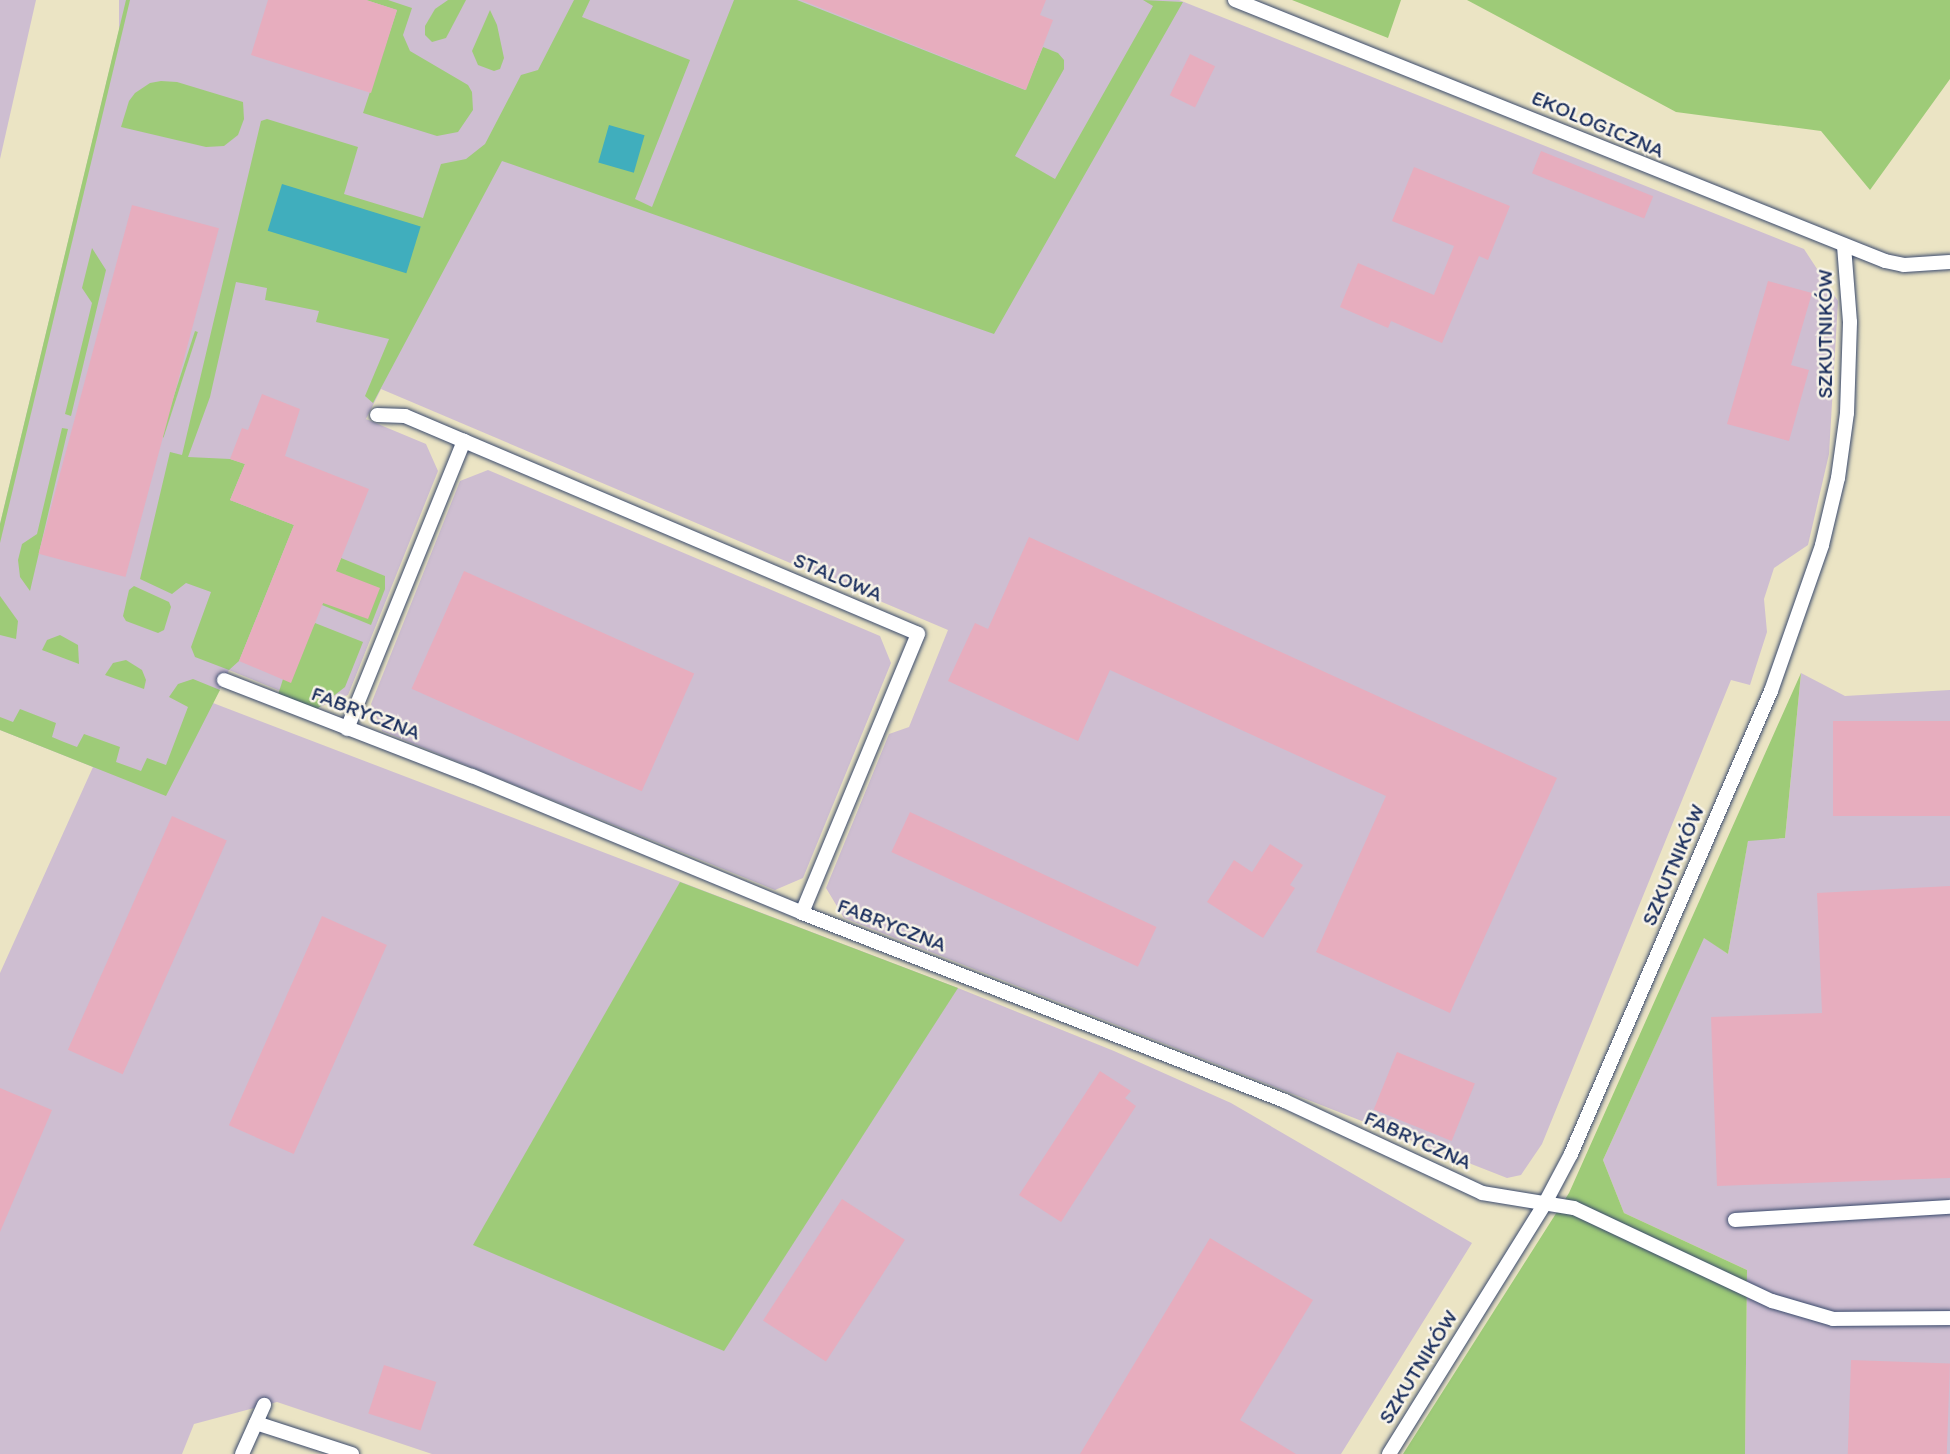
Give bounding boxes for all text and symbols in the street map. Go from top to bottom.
street label: EKOLOGICZNA [1528,85,1668,163]
street label: SZKUTNIKÓW [1812,269,1838,399]
street label: STALOWA [790,547,886,607]
street label: FABRYCZNA [308,681,424,745]
street label: SZKUTNIKÓW [1636,801,1710,929]
street label: FABRYCZNA [834,893,950,957]
street label: FABRYCZNA [1360,1105,1476,1175]
street label: SZKUTNIKÓW [1373,1306,1463,1428]

